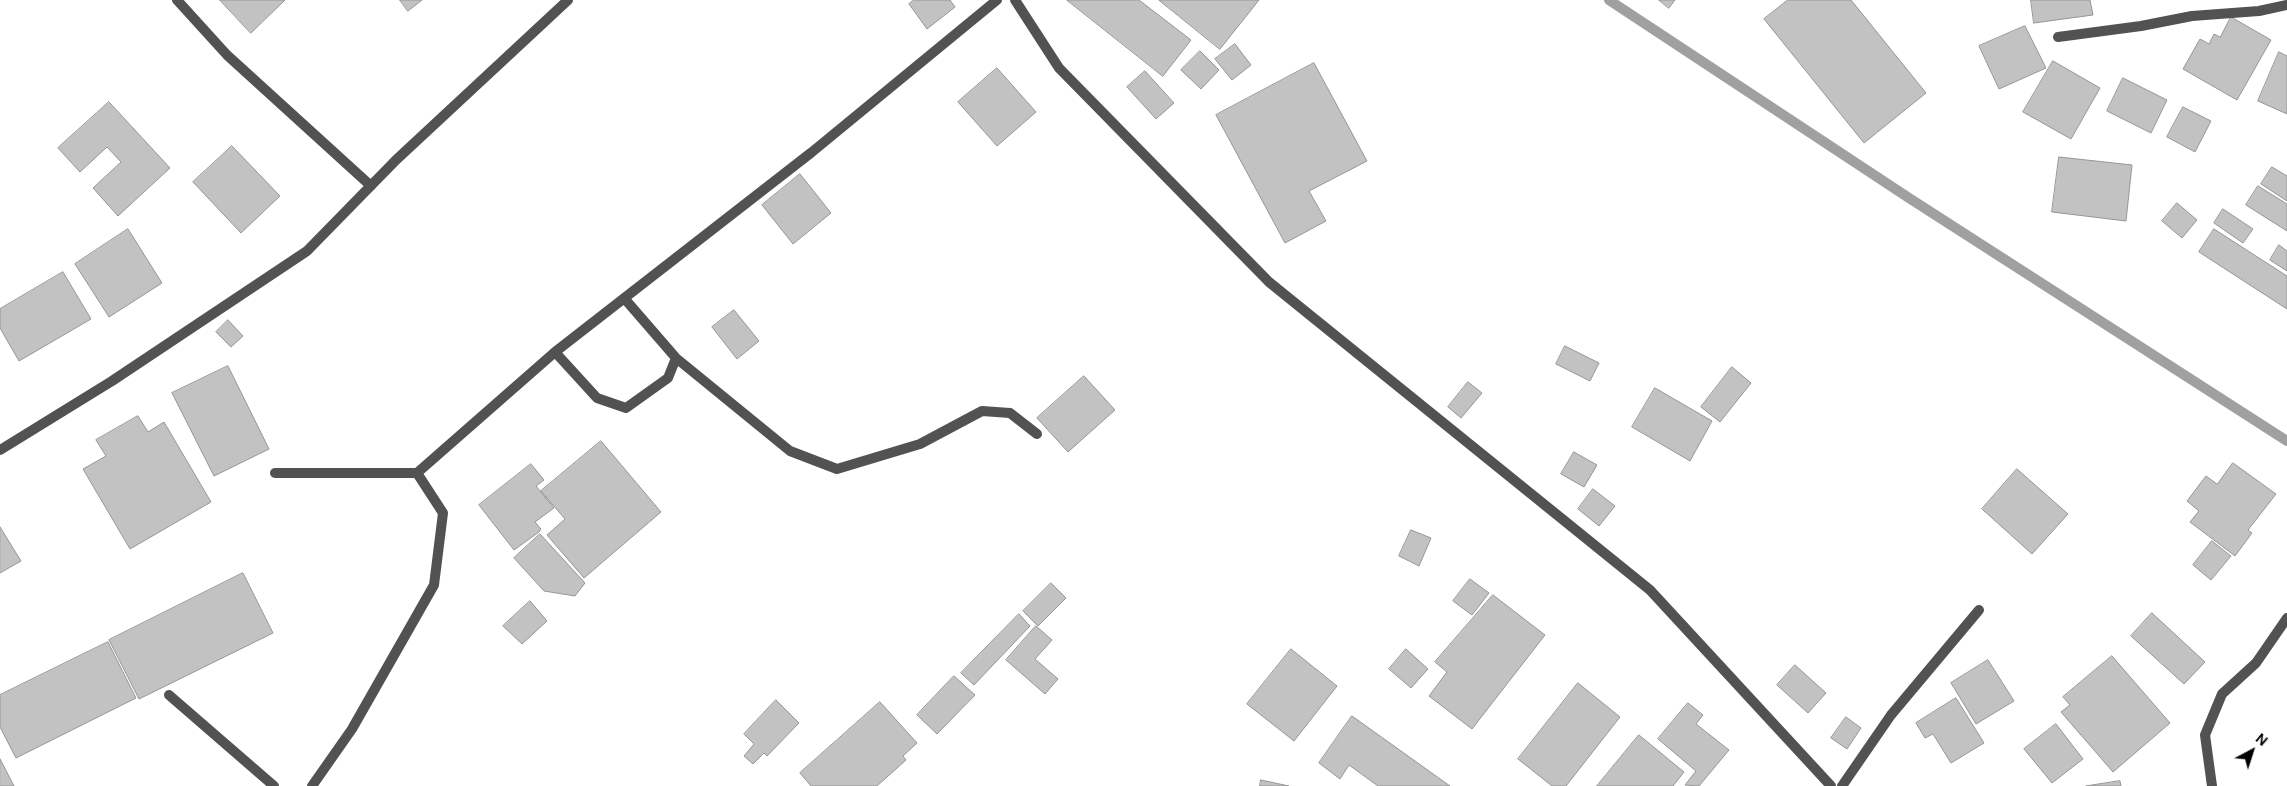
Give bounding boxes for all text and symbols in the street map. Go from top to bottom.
north arrow [2227,726,2277,776]
text: N [2252,729,2271,750]

